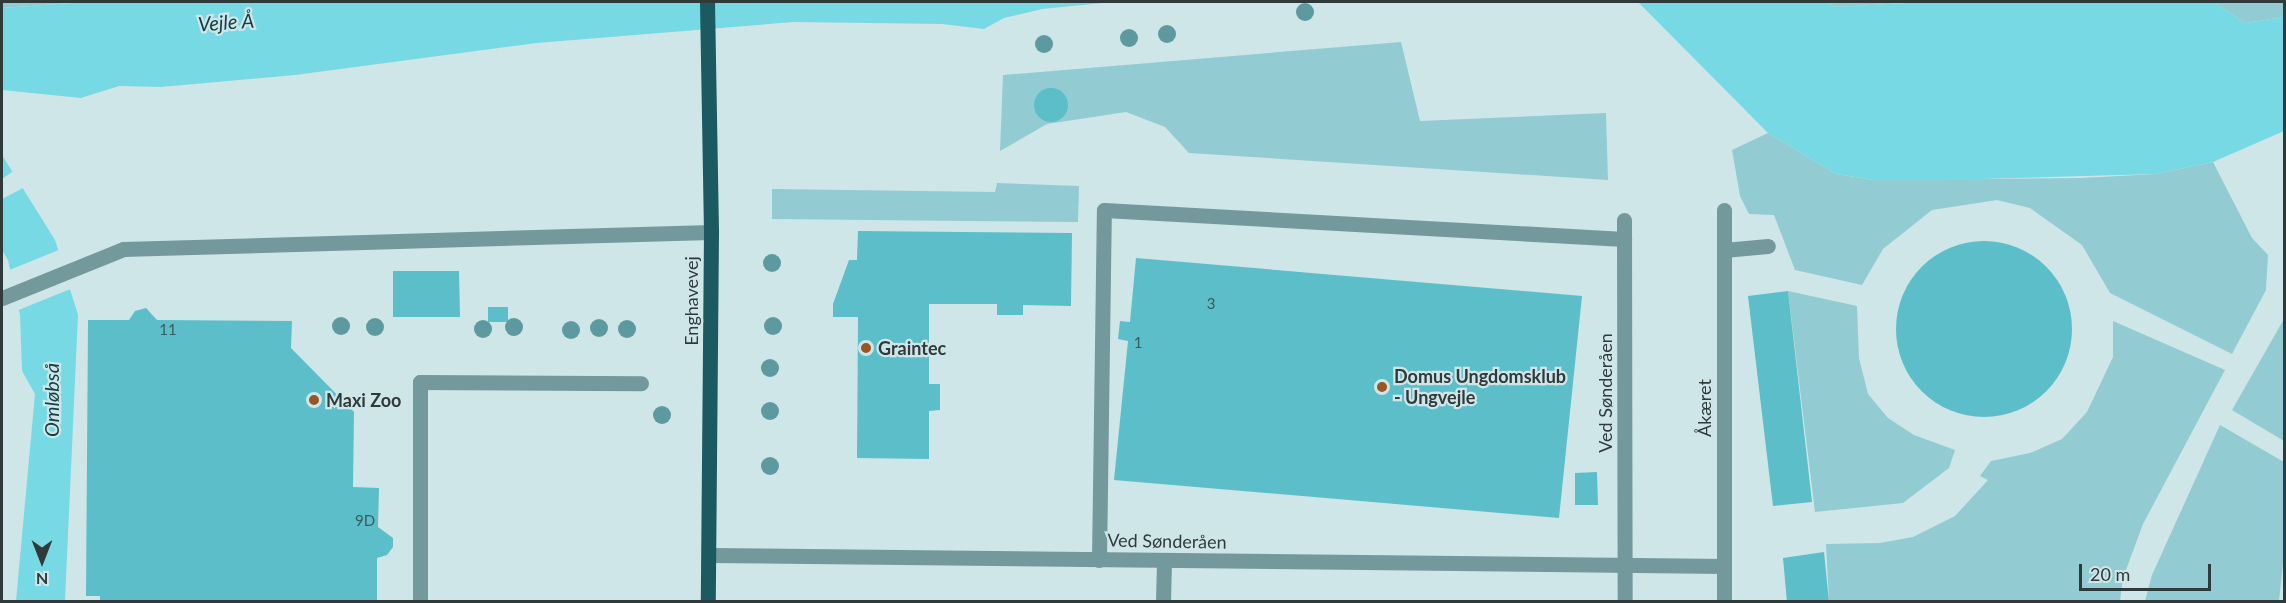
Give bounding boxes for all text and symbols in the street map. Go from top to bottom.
water label: Vejle Å [197,8,255,36]
street label: Enghavevej [680,256,702,346]
house number: 3 [1207,295,1215,313]
house number: 11 [159,321,177,339]
street label: Ved Sønderåen [1594,333,1616,453]
house number: 1 [1134,334,1142,352]
place label: Graintec [878,337,946,359]
marker: Graintec [859,341,873,355]
water label: Omløbså [39,363,63,437]
place label: Domus Ungdomsklub - Ungvejle [1394,366,1566,409]
street label: Åkæret [1693,379,1715,437]
marker: Domus Ungdomsklub - Ungvejle [1375,380,1389,394]
place label: Maxi Zoo [326,389,401,411]
marker: Maxi Zoo [307,393,321,407]
house number: 9D [355,512,375,530]
street label: Ved Sønderåen [1107,529,1227,553]
north arrow [12,531,72,591]
scale bar [2082,552,2214,590]
text: 20 m [2090,563,2130,585]
text: N [36,570,48,589]

